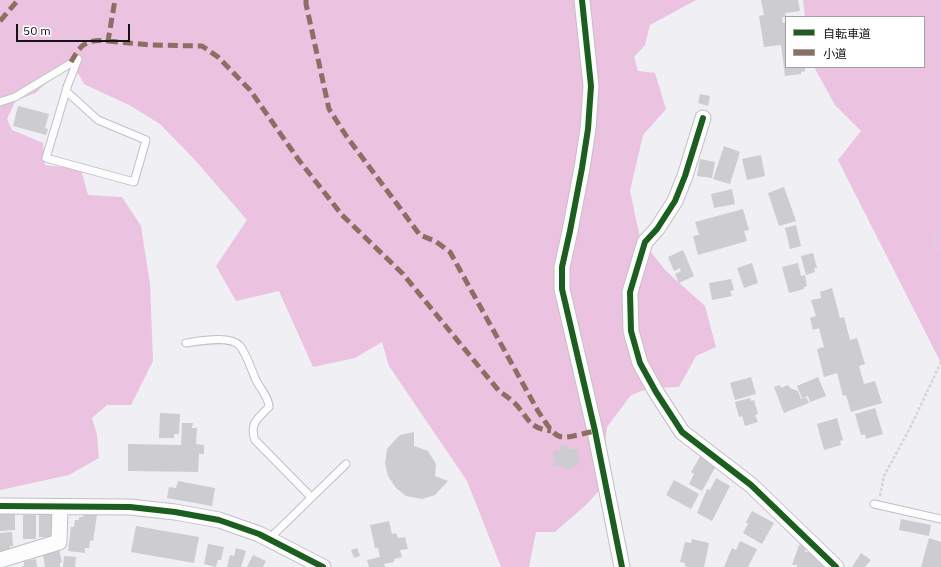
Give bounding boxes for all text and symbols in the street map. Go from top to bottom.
scale bar [18,16,132,42]
legend [785,16,925,68]
text: 50 m [23,23,51,38]
text: 自転車道 [823,26,871,41]
text: 小道 [823,46,847,61]

